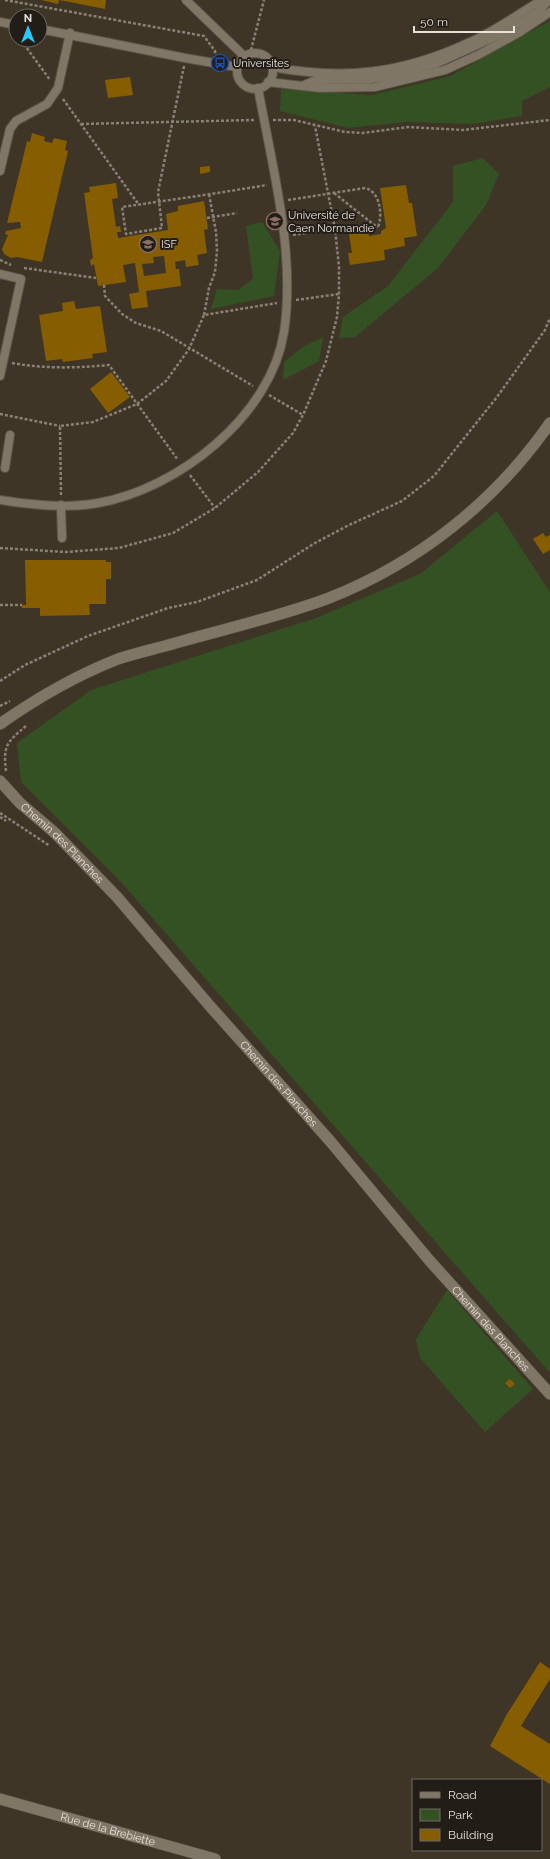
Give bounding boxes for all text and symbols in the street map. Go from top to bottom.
north arrow [8,8,48,48]
scale bar [414,8,514,34]
text: N [24,12,32,25]
text: 50 m [420,15,448,29]
bus stop icon: Universites [210,53,230,73]
place label: Universites [233,57,289,70]
place label: Université de Caen Normandie [288,209,375,235]
school or university icon: Université de Caen Normandie [265,211,285,231]
school or university icon: ISF [138,234,158,254]
place label: ISF [161,238,177,251]
street label: Chemin des Planches [18,801,106,886]
street label: Chemin des Planches [237,1038,320,1129]
street label: Chemin des Planches [449,1284,532,1374]
legend [412,1779,542,1851]
text: Road [448,1788,477,1802]
text: Park [448,1808,473,1822]
street label: Rue de la Brebiette [59,1810,157,1849]
text: Building [448,1828,494,1842]

